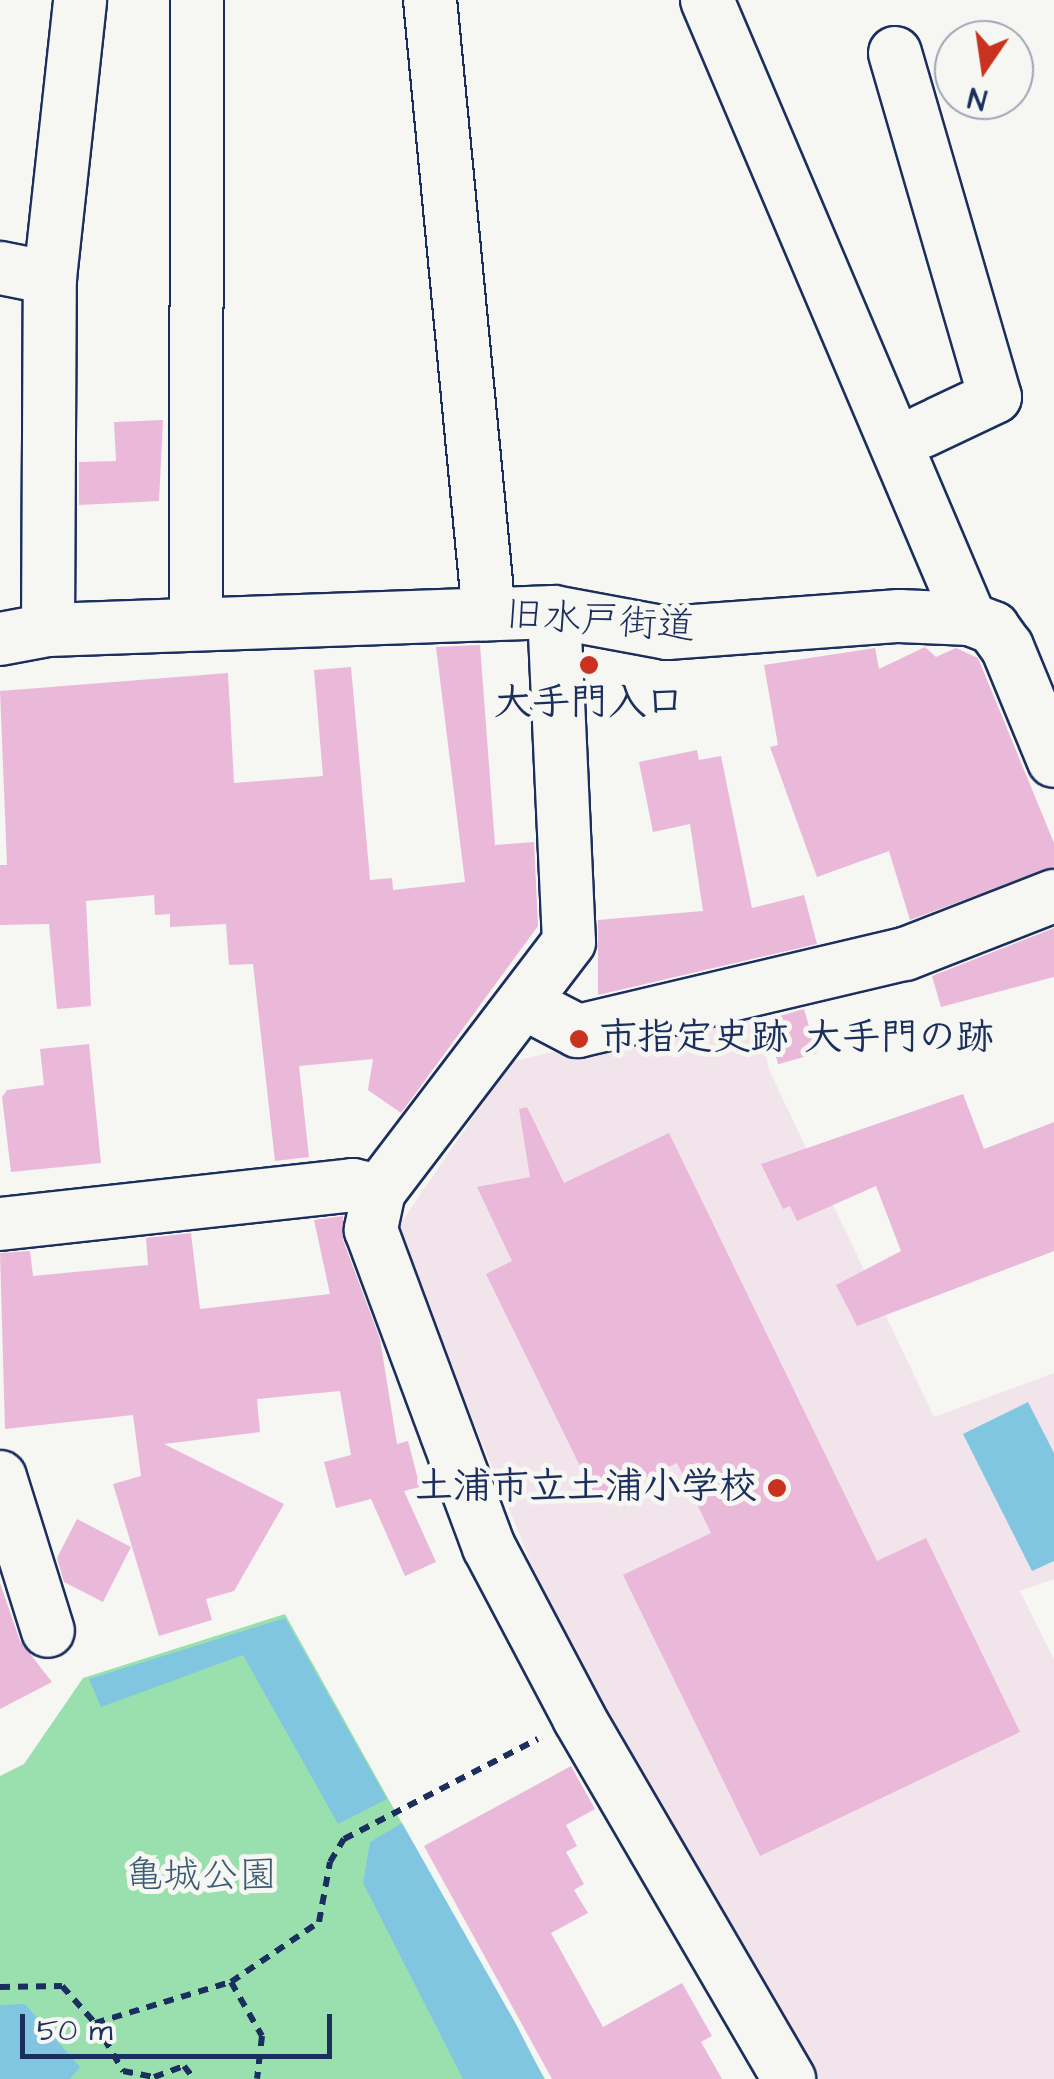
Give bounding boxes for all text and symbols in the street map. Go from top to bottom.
north arrow [934,20,1034,120]
text: N [965,77,991,119]
street label: 旧水戸街道 [504,593,696,651]
marker: 大手門入口 [578,654,600,676]
place label: 大手門入口 [494,681,684,727]
place label: 市指定史跡 大手門の跡 [599,1016,994,1062]
marker: 市指定史跡 大手門の跡 [568,1028,590,1050]
place label: 土浦市立土浦小学校 [415,1465,757,1511]
marker: 土浦市立土浦小学校 [766,1477,788,1499]
park label: 亀城公園 [125,1854,277,1900]
scale bar [25,1994,338,2056]
text: 50 m [37,2010,113,2052]

